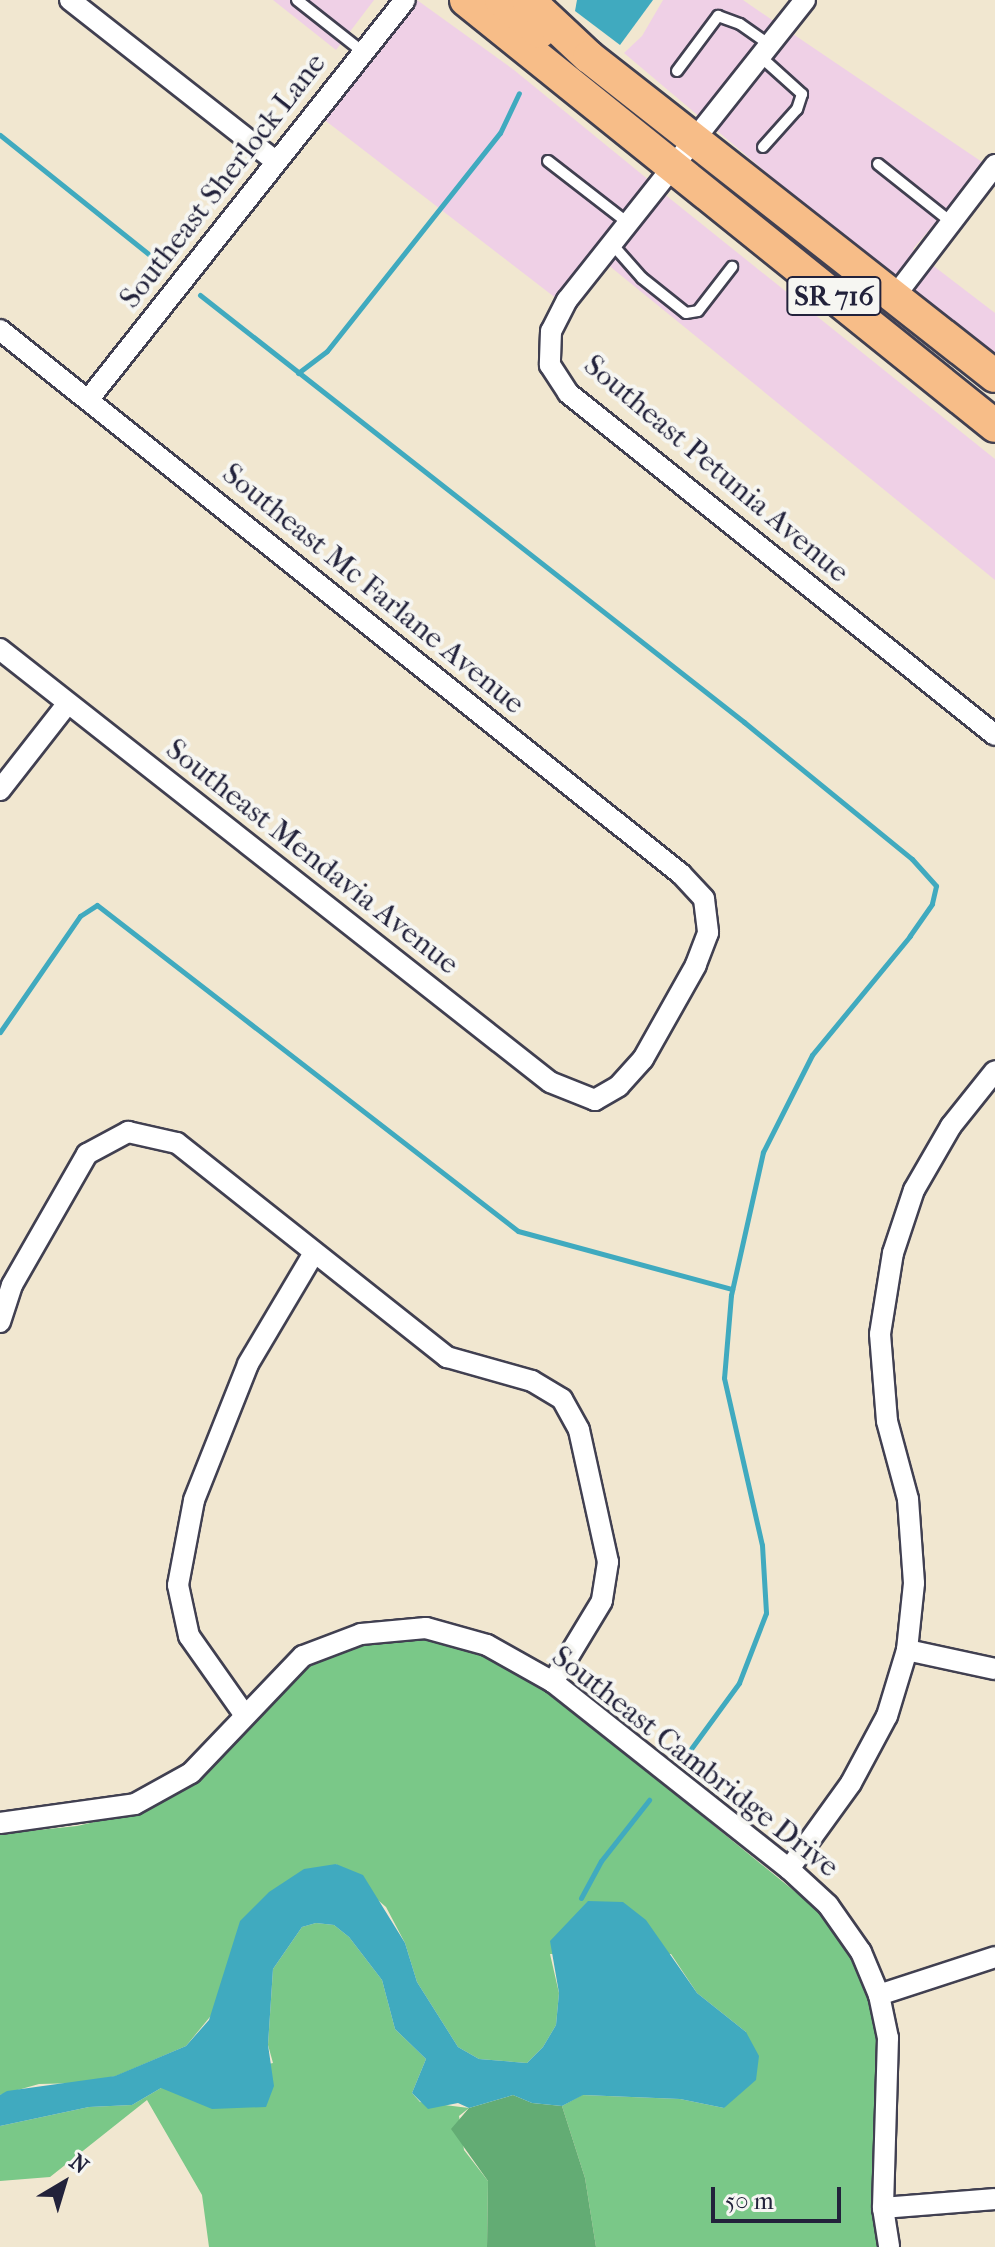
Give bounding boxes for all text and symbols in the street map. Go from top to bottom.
street label: Southeast Sherlock Lane [112,46,334,316]
road number: SR 716 [786,272,882,320]
street label: Southeast Petunia Avenue [576,348,856,590]
street label: Southeast Mc Farlane Avenue [215,456,531,722]
street label: Southeast Mendavia Avenue [158,732,466,982]
street label: Southeast Cambridge Drive [544,1639,846,1885]
north arrow [24,2143,104,2223]
text: N [64,2149,93,2179]
scale bar [715,2171,845,2221]
text: 50 m [725,2187,774,2215]

